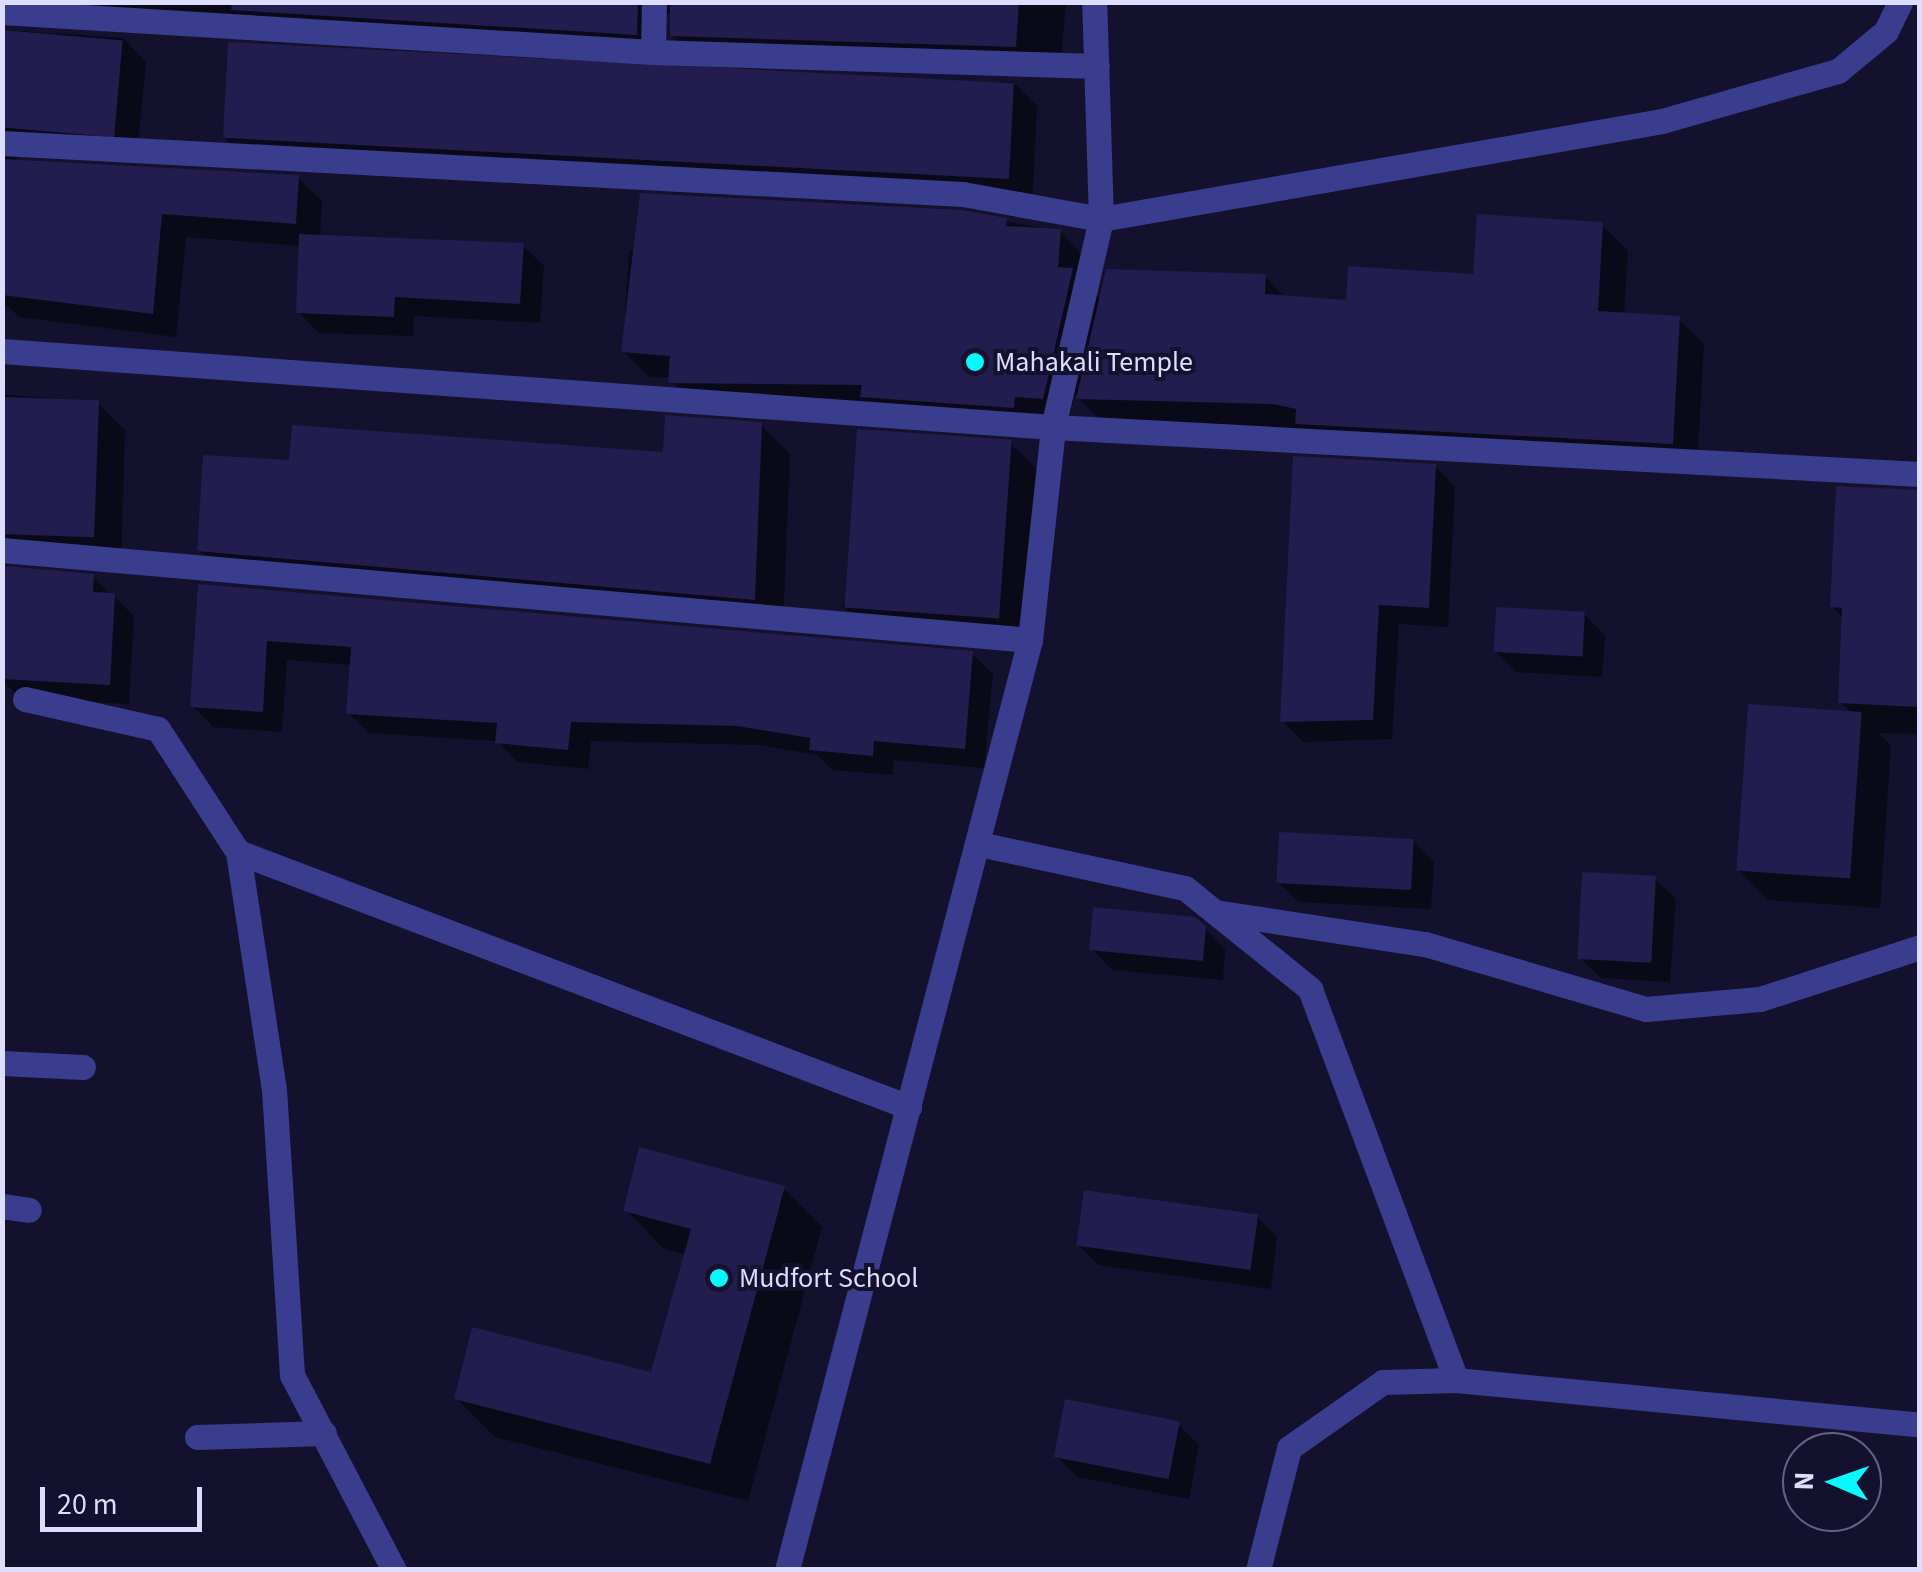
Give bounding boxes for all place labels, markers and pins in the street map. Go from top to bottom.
place label: Mahakali Temple [995,345,1193,379]
marker: Mahakali Temple [964,351,986,373]
place label: Mudfort School [739,1261,918,1295]
marker: Mudfort School [708,1267,730,1289]

